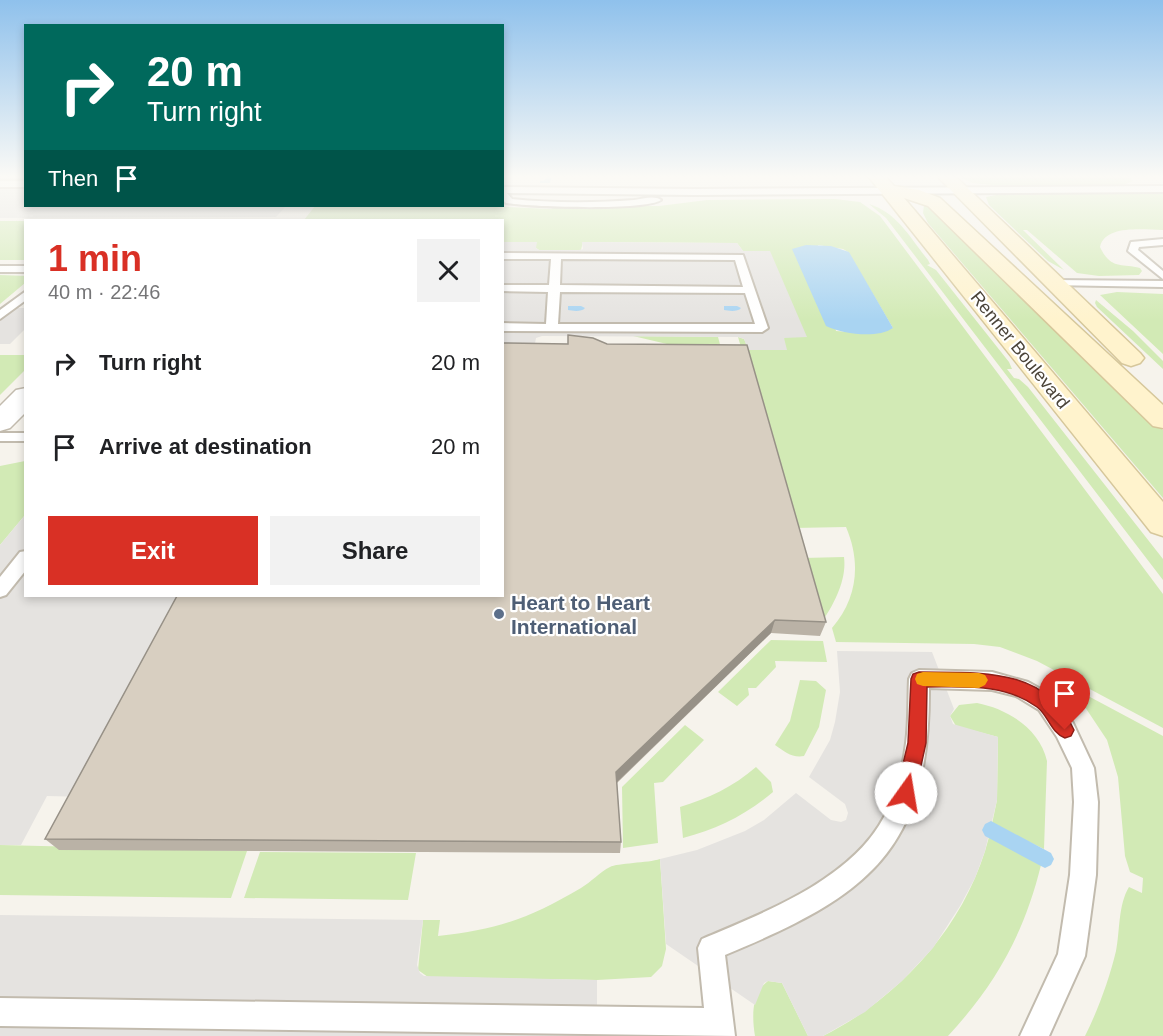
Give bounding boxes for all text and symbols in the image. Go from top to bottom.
icon: right [48,48,126,126]
text: 20 m [147,48,243,95]
text: Turn right [147,97,262,127]
icon: arrive [110,162,143,195]
text: Then [48,166,98,191]
text: 1 min [48,238,142,279]
button: close [417,239,480,302]
text: 40 m · 22:46 [48,281,160,303]
street label: Renner Boulevard [967,287,1073,413]
icon: right [48,347,81,380]
text: Turn right [99,350,201,375]
text: 20 m [431,350,480,375]
icon: arrive [48,431,81,464]
text: Arrive at destination [99,434,312,459]
text: 20 m [431,434,480,459]
button: Exit [48,516,258,585]
button: Share [270,516,480,585]
place label: Heart to Heart International [511,591,650,638]
marker: Heart to Heart International [492,607,506,621]
pin [1039,668,1090,730]
icon: arrive [1048,677,1081,710]
position arrow [874,761,938,825]

